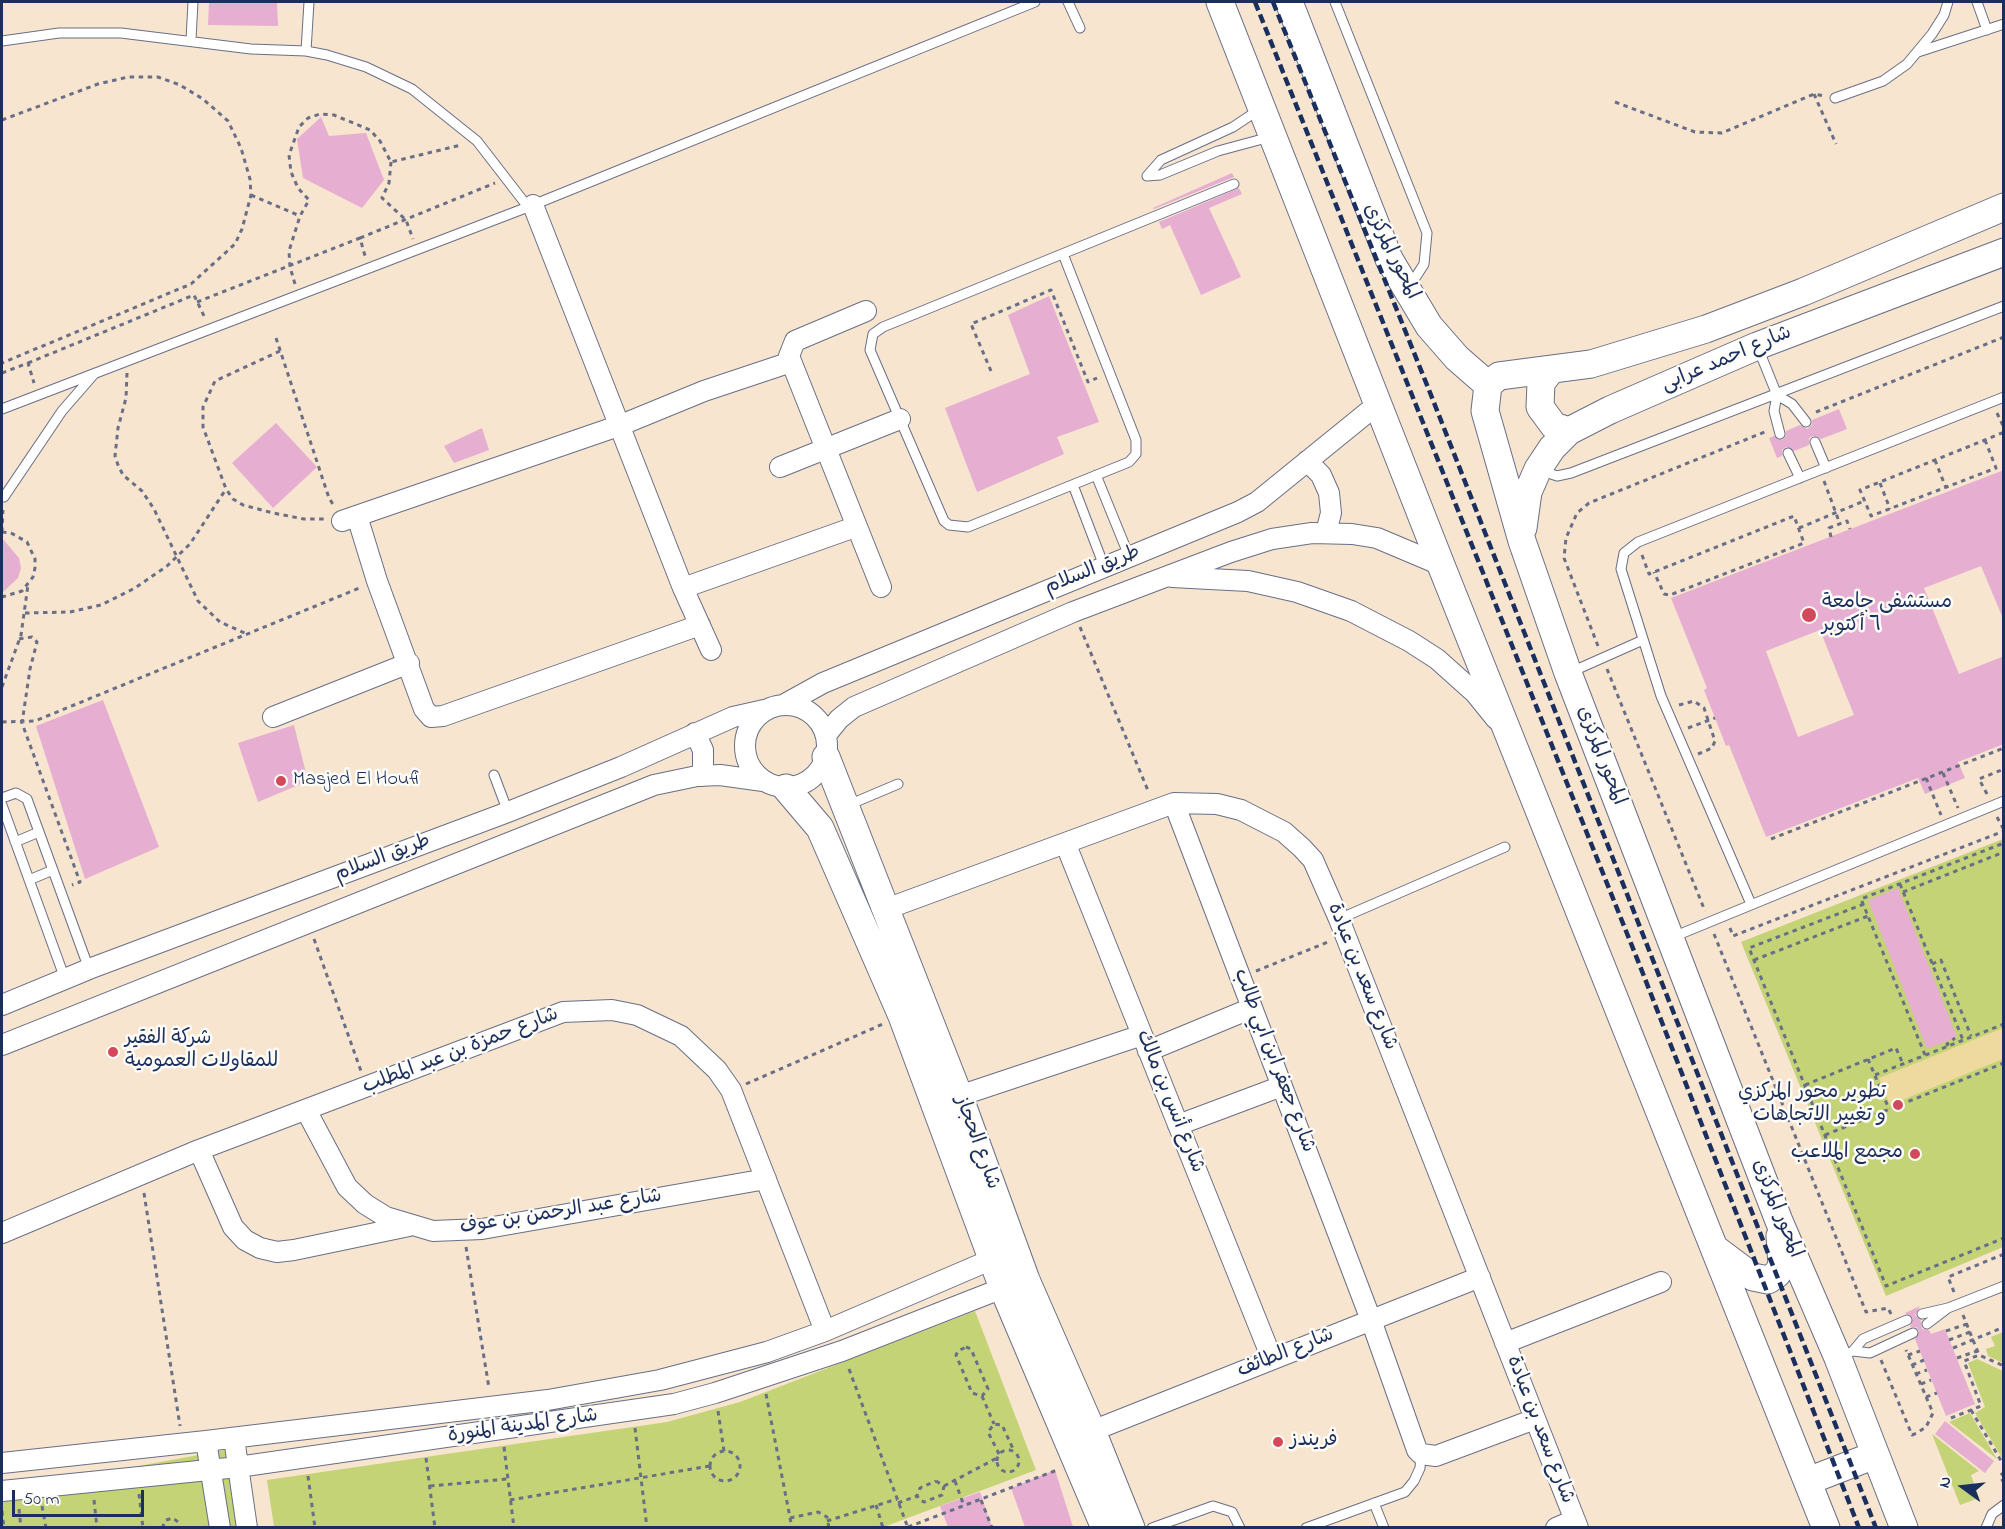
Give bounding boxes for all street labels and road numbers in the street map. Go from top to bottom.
street label: المحور المركزى [1356,200,1424,304]
street label: شارع احمد عرابى [1658,322,1796,398]
street label: طريق السلام [1042,541,1144,601]
street label: المحور المركزى [1570,703,1630,809]
street label: طريق السلام [332,830,434,888]
street label: شارع سعد بن عبادة [1321,900,1401,1054]
street label: شارع جعفر ابن ابي طالب [1227,966,1319,1156]
street label: شارع حمزة بن عبد المطلب [360,1004,562,1100]
street label: شارع أنس بن مالك [1129,1027,1209,1177]
street label: شارع الحجاز [948,1093,1004,1193]
street label: المحور المركزى [1745,1156,1807,1262]
street label: شارع عبد الرحمن بن عوف [458,1185,664,1241]
street label: شارع الطائف [1234,1324,1338,1384]
street label: شارع سعد بن عبادة [1500,1353,1578,1507]
street label: شارع المدينة المنورة [446,1405,600,1449]

